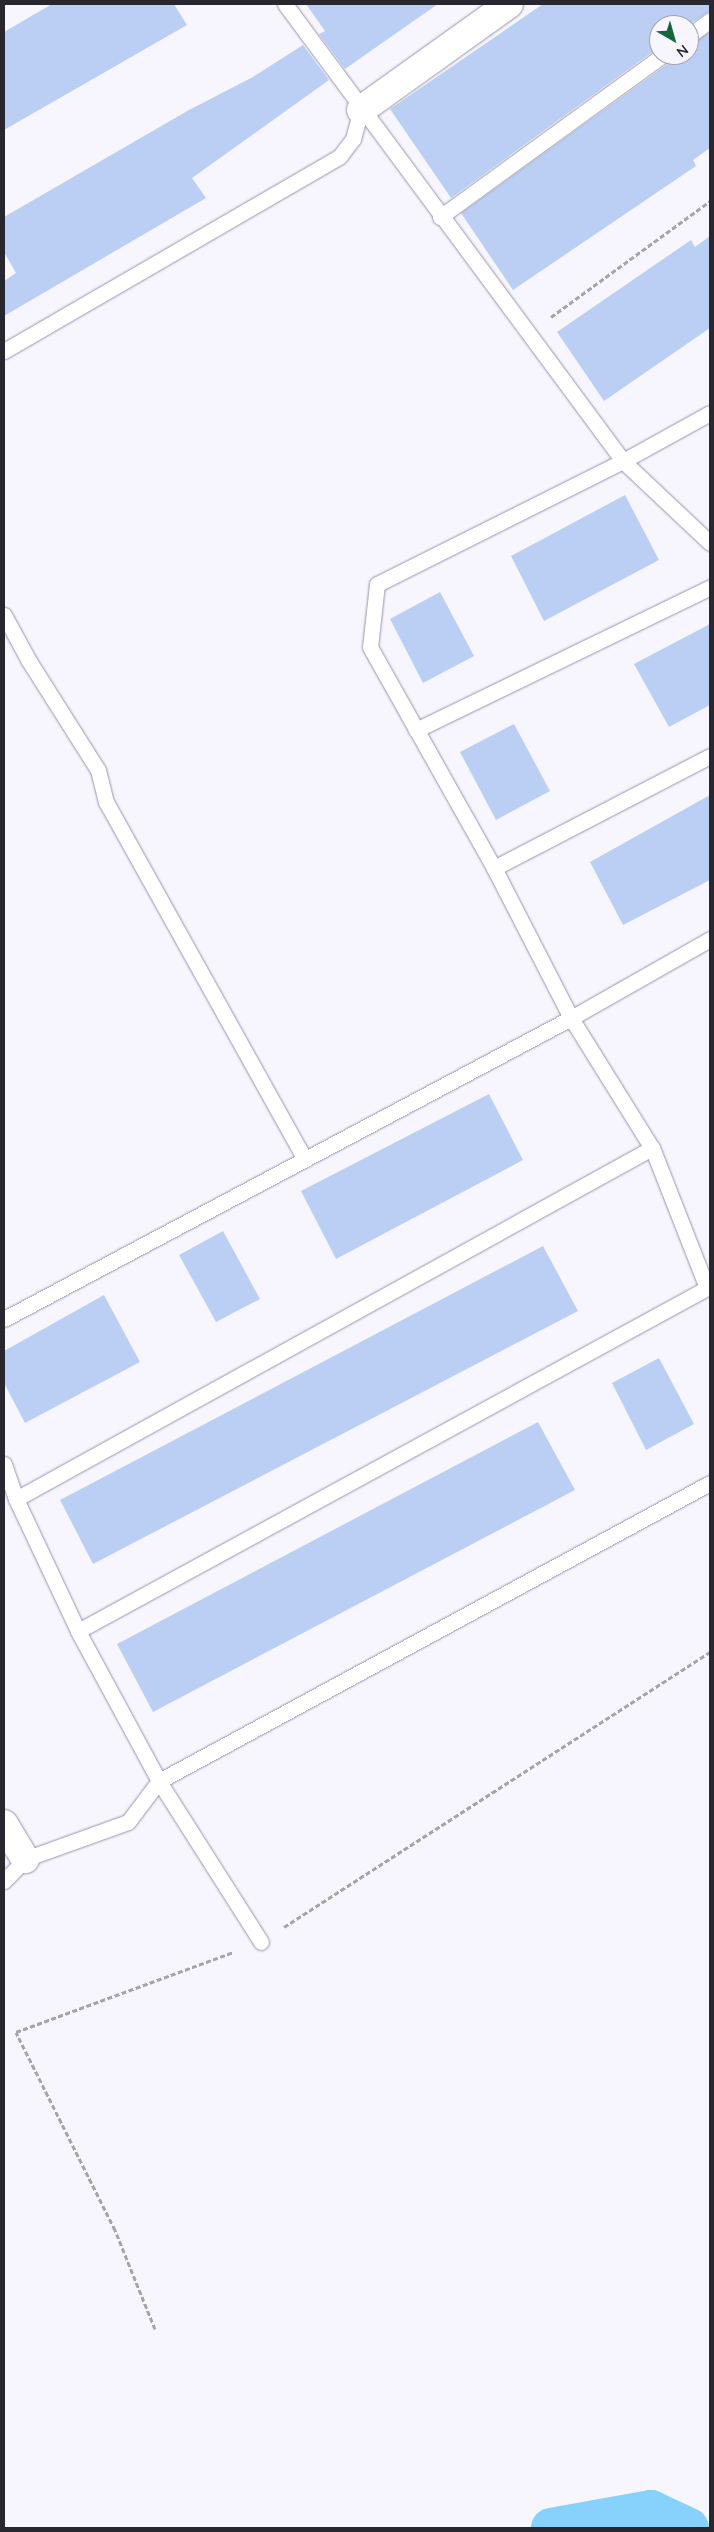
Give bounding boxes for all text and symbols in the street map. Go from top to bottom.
north arrow [649,15,699,65]
text: N [673,41,692,61]

